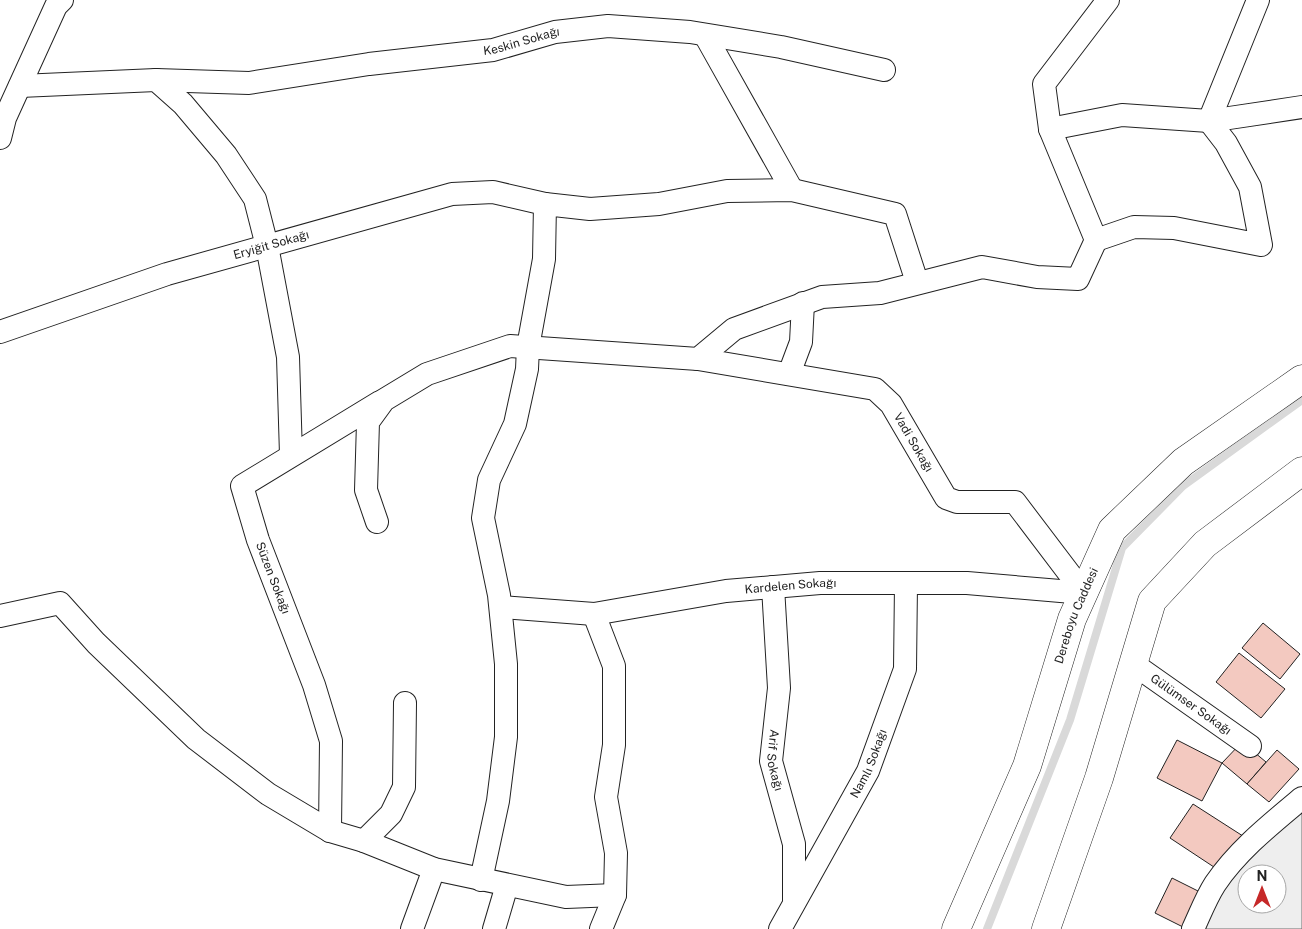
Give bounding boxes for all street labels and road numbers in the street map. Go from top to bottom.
street label: Keskin Sokağı [483,25,560,58]
street label: Eryiğit Sokağı [232,227,311,262]
street label: Vadi Sokağı [891,411,936,474]
street label: Süzen Sokağı [253,540,293,616]
street label: Dereboyu Caddesi [1052,566,1101,665]
street label: Kardelen Sokağı [744,576,836,596]
street label: Gülümser Sokağı [1148,671,1234,738]
street label: Namlı Sokağı [847,727,890,800]
street label: Arif Sokağı [764,729,786,792]

